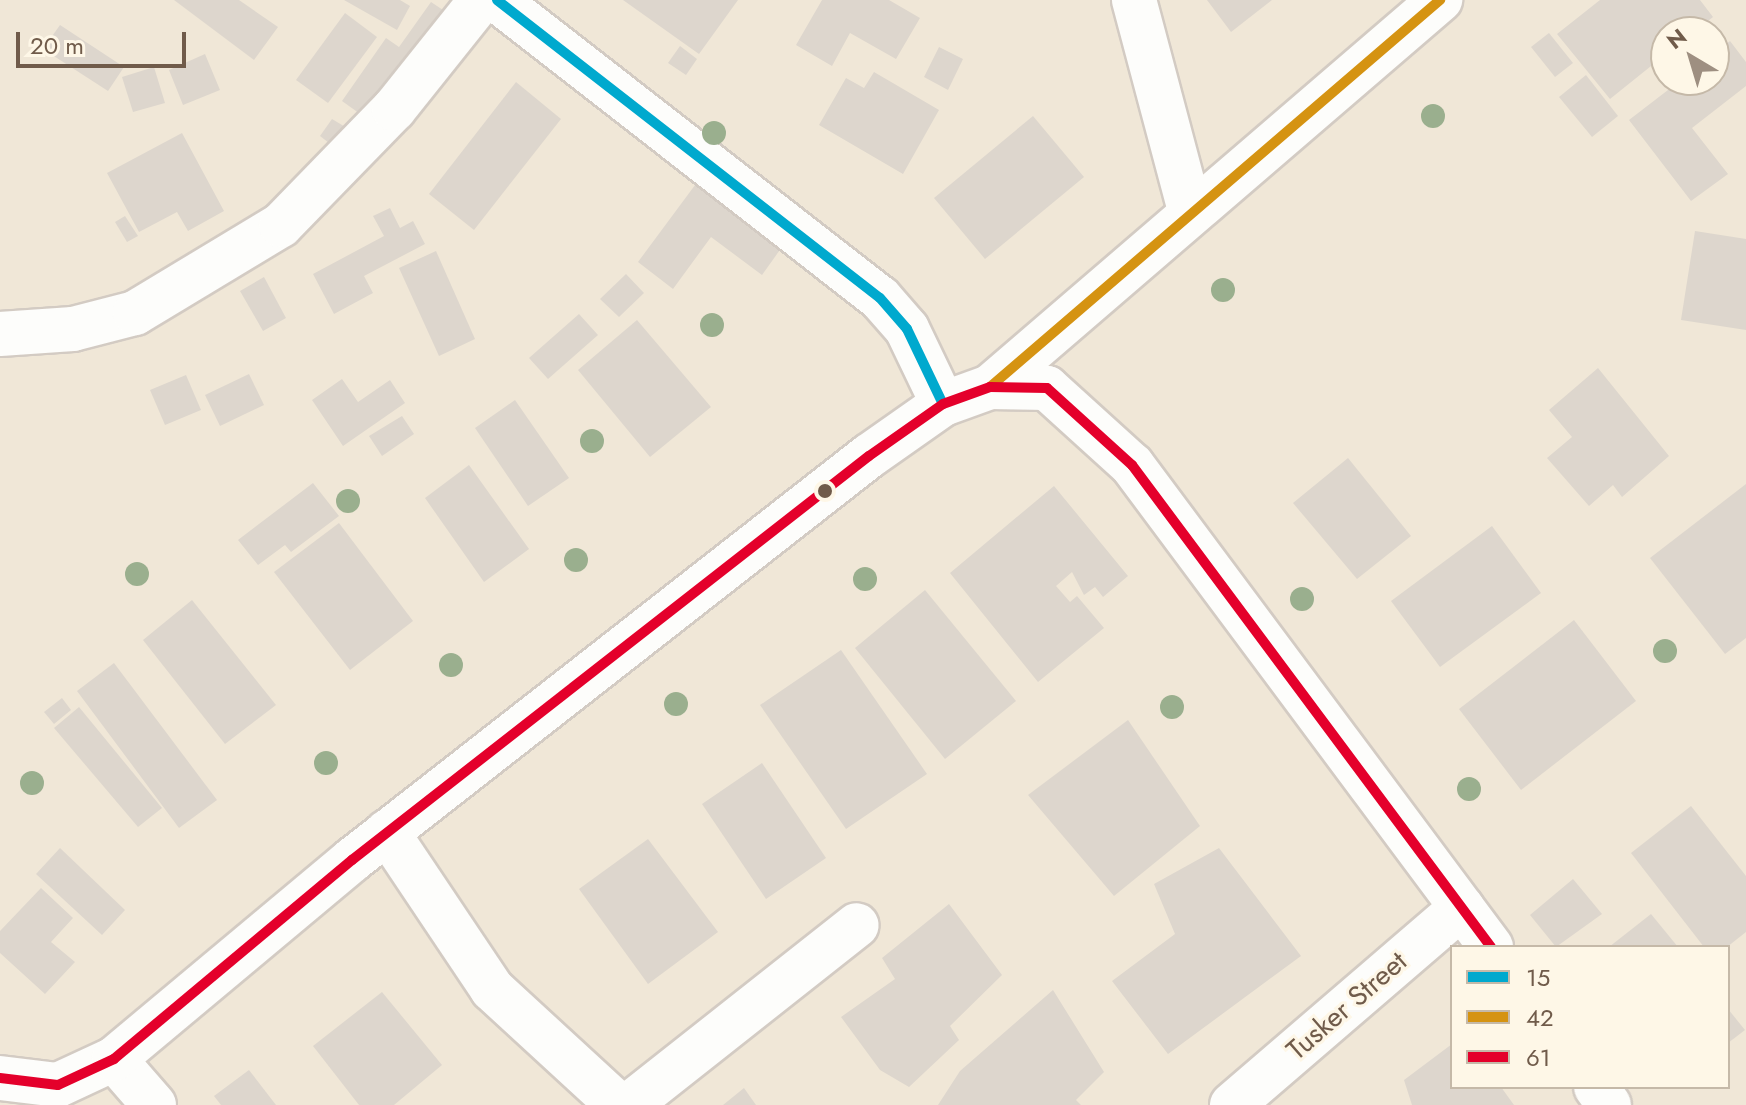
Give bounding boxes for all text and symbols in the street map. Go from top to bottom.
scale bar [20,16,190,66]
north arrow [1650,16,1730,96]
text: N [1660,21,1693,57]
text: 20 m [30,28,84,63]
unlabelled marker [817,483,833,499]
street label: Tusker Street [1280,945,1414,1067]
legend [1450,945,1730,1089]
text: 15 [1526,960,1550,995]
text: 42 [1526,1000,1554,1035]
text: 61 [1526,1040,1551,1075]

